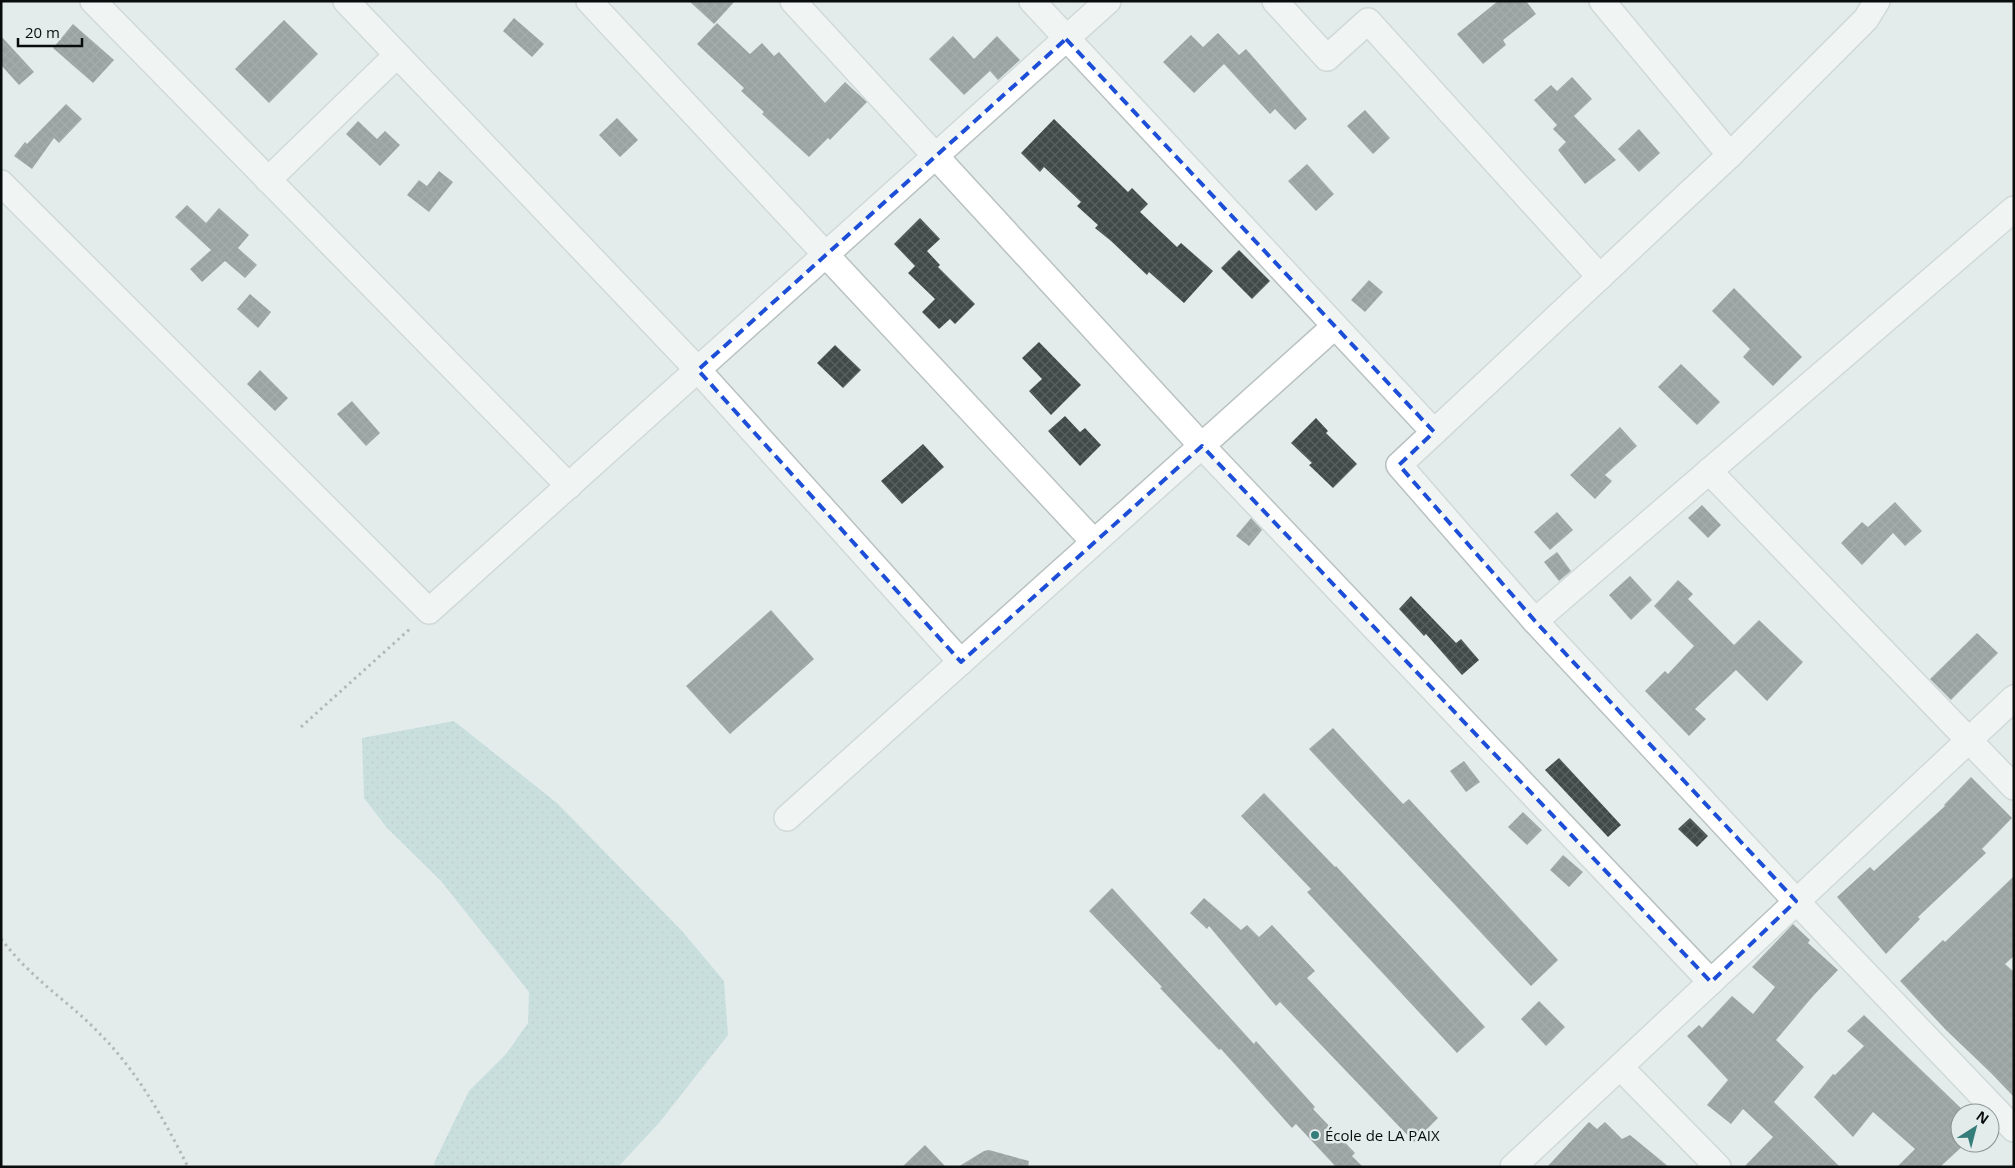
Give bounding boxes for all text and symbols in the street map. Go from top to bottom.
scale bar [18,15,81,47]
text: 20 m [25,22,60,42]
north arrow [1950,1103,2000,1153]
text: N [1973,1106,1993,1128]
place label: École de LA PAIX [1325,1125,1440,1145]
marker: École de LA PAIX [1309,1129,1321,1141]

